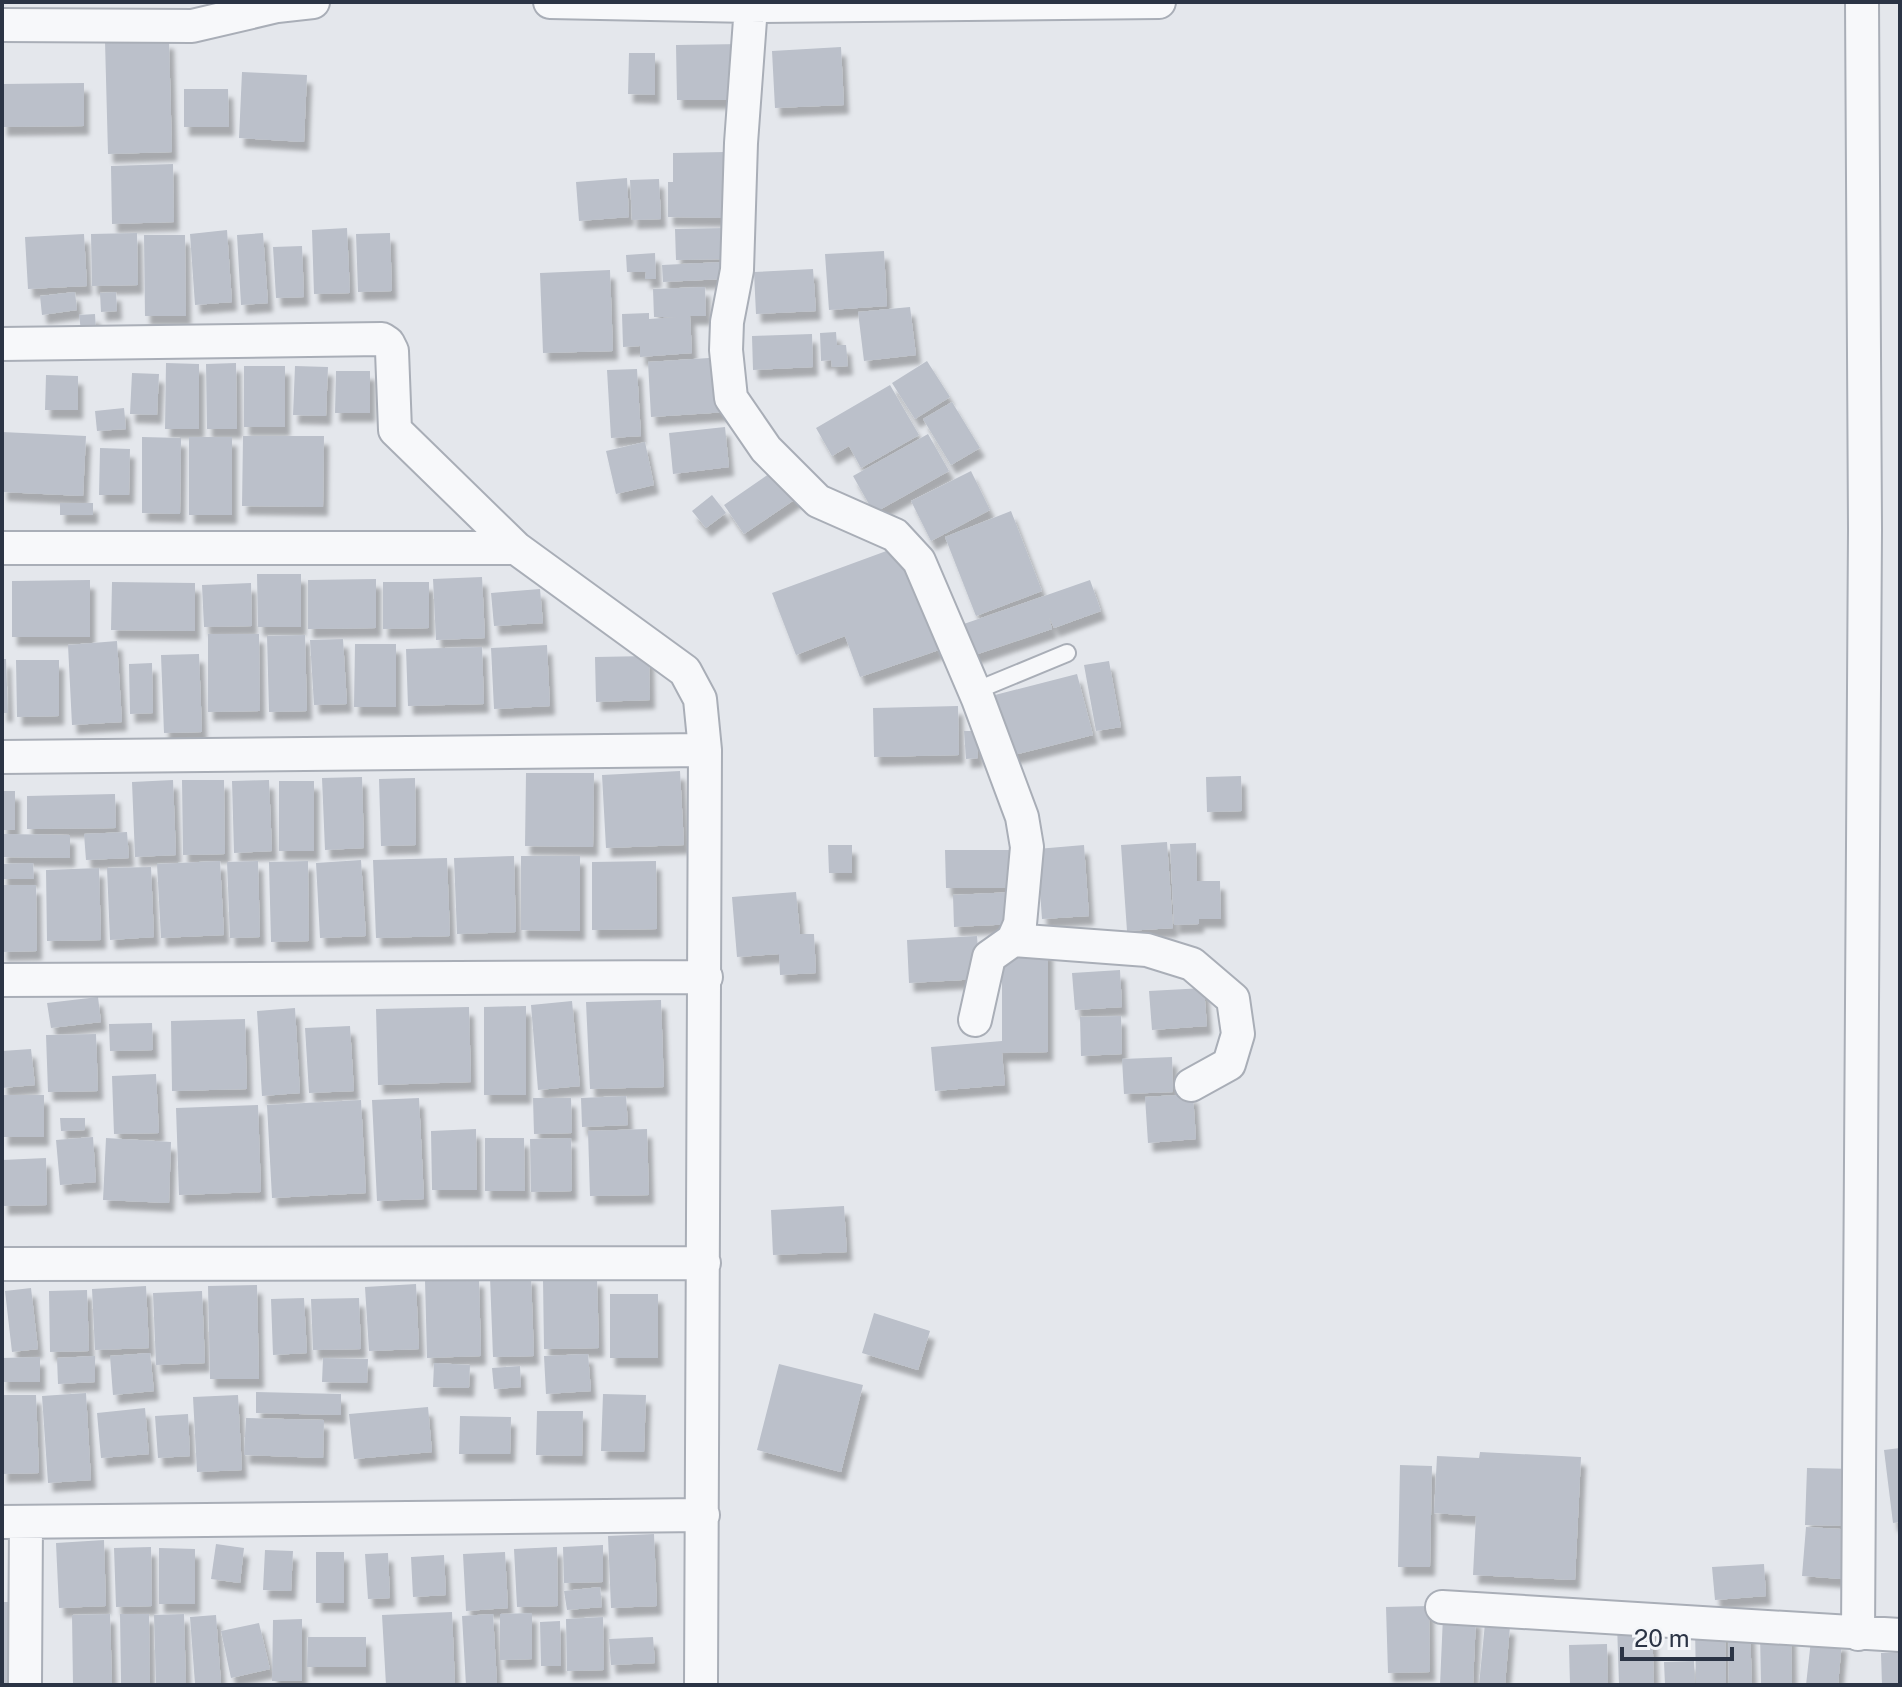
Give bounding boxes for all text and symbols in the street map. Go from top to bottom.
scale bar [1622,1611,1732,1661]
text: 20 m [1634,1624,1690,1652]

